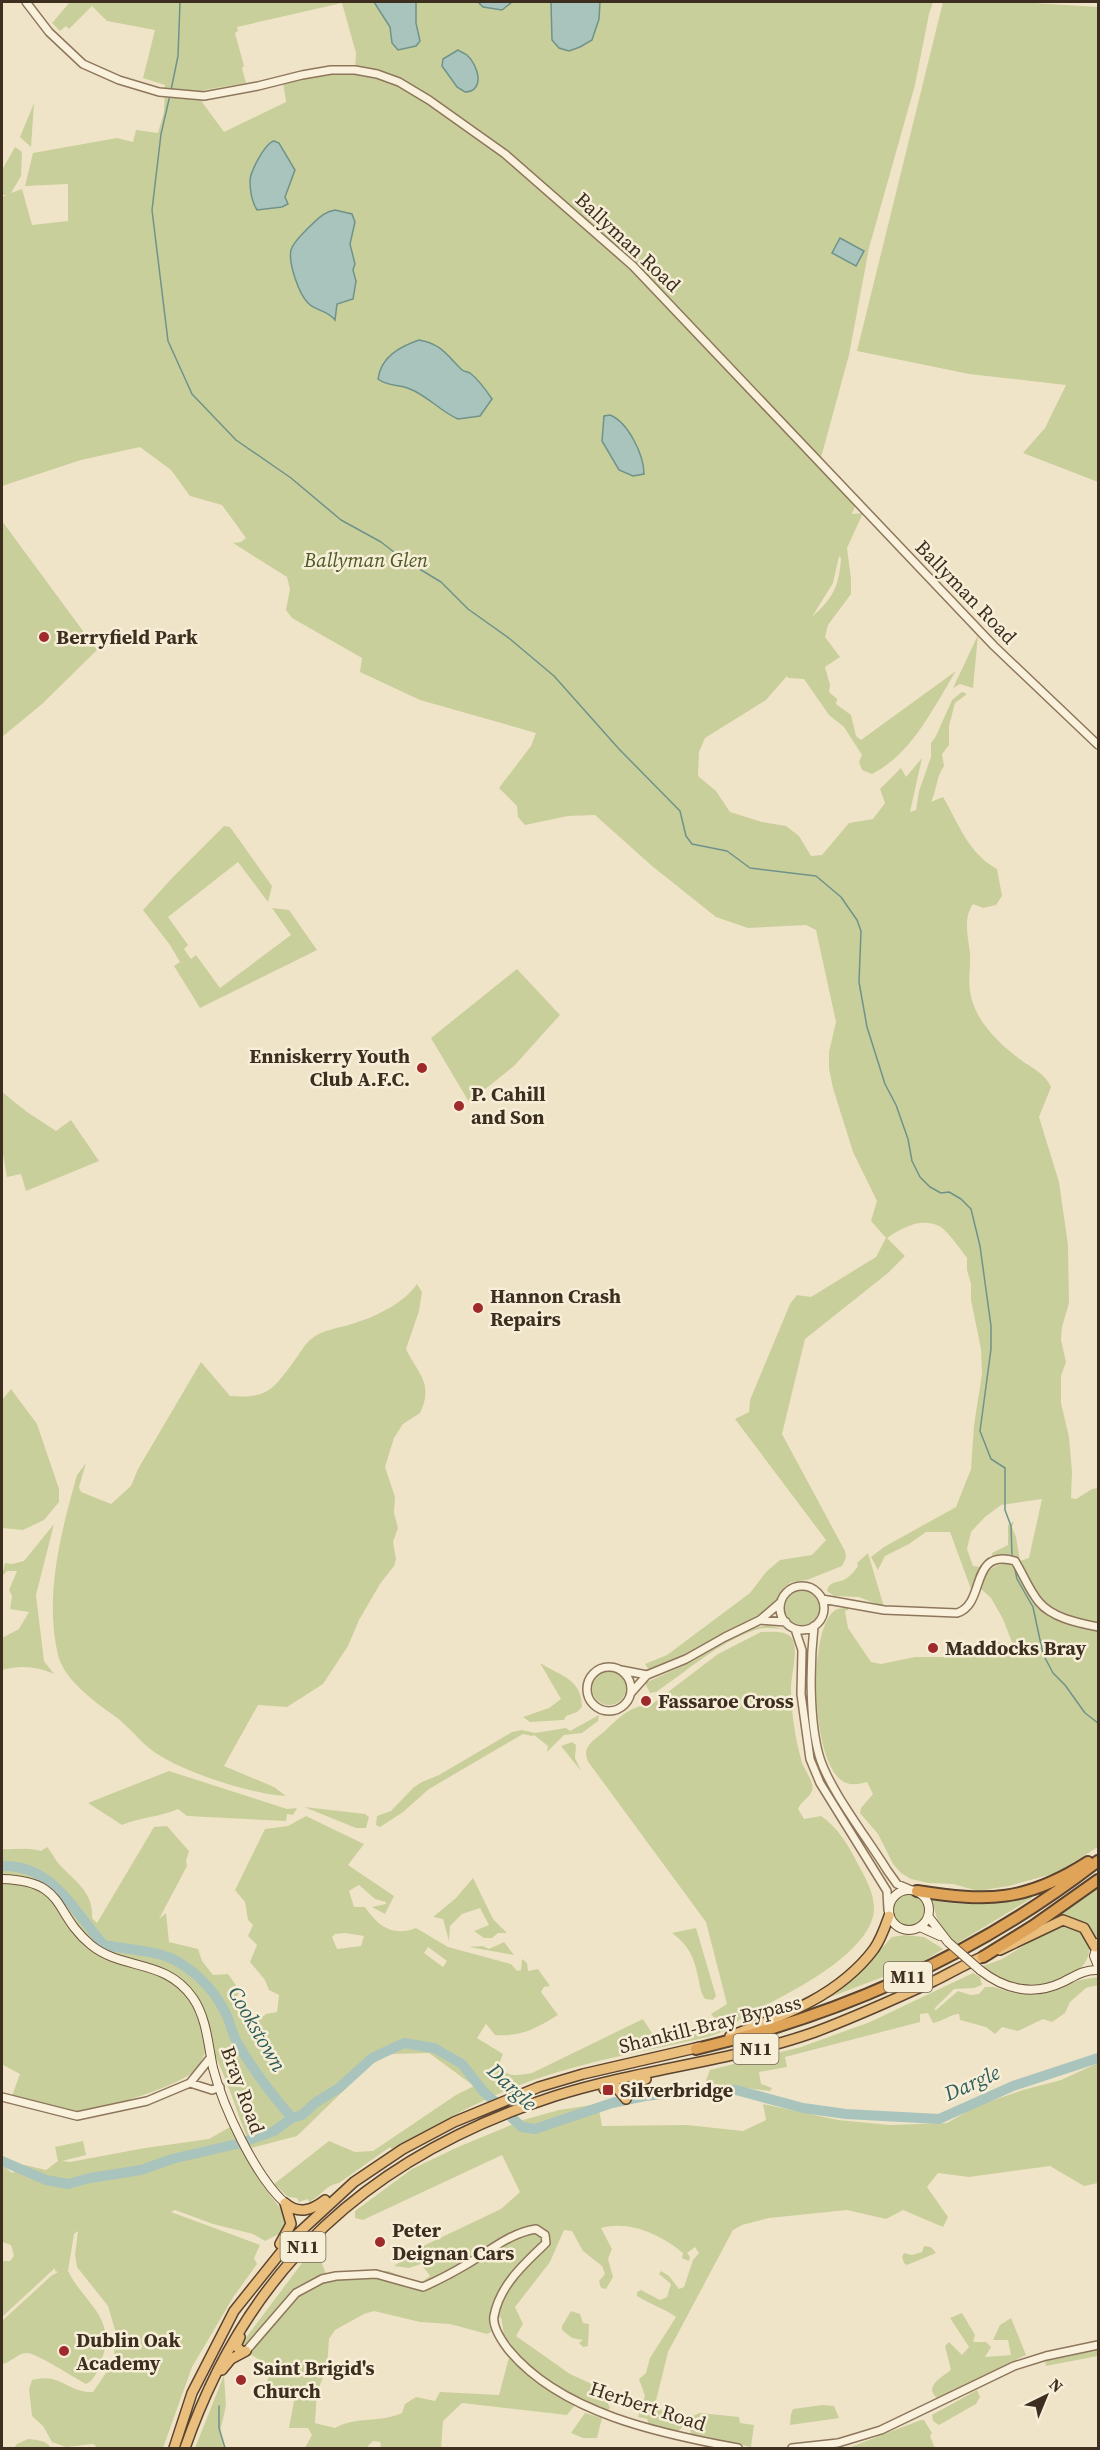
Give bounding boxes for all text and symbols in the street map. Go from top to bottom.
street label: Ballyman Road [569,186,687,299]
street label: Ballyman Road [909,534,1023,651]
park label: Ballyman Glen [303,546,429,574]
place label: Berryfield Park [56,623,198,651]
marker: Berryfield Park [37,630,51,644]
place label: Enniskerry Youth Club A.F.C. [249,1042,410,1093]
marker: Enniskerry Youth Club A.F.C. [415,1061,429,1075]
place label: P. Cahill and Son [471,1080,546,1131]
marker: P. Cahill and Son [452,1099,466,1113]
place label: Hannon Crash Repairs [490,1282,621,1333]
marker: Hannon Crash Repairs [471,1301,485,1315]
place label: Maddocks Bray [945,1634,1087,1662]
marker: Maddocks Bray [926,1641,940,1655]
place label: Fassaroe Cross [658,1687,794,1715]
marker: Fassaroe Cross [639,1694,653,1708]
road number: M11 [884,1962,932,1992]
water label: Cookstown [221,1981,294,2077]
street label: Shankill-Bray Bypass [616,1988,804,2060]
road number: N11 [734,2034,778,2064]
street label: Bray Road [214,2042,272,2138]
water label: Dargle [480,2056,544,2117]
water label: Dargle [938,2057,1005,2108]
place label: Silverbridge [620,2076,733,2104]
marker: Silverbridge [601,2083,615,2097]
place label: Peter Deignan Cars [392,2216,514,2267]
road number: N11 [280,2232,326,2262]
marker: Peter Deignan Cars [373,2235,387,2249]
place label: Dublin Oak Academy [76,2326,180,2377]
marker: Dublin Oak Academy [57,2344,71,2358]
place label: Saint Brigid's Church [253,2354,375,2405]
north arrow [1016,2366,1076,2426]
marker: Saint Brigid's Church [234,2373,248,2387]
text: N [1044,2373,1068,2397]
street label: Herbert Road [586,2374,710,2438]

